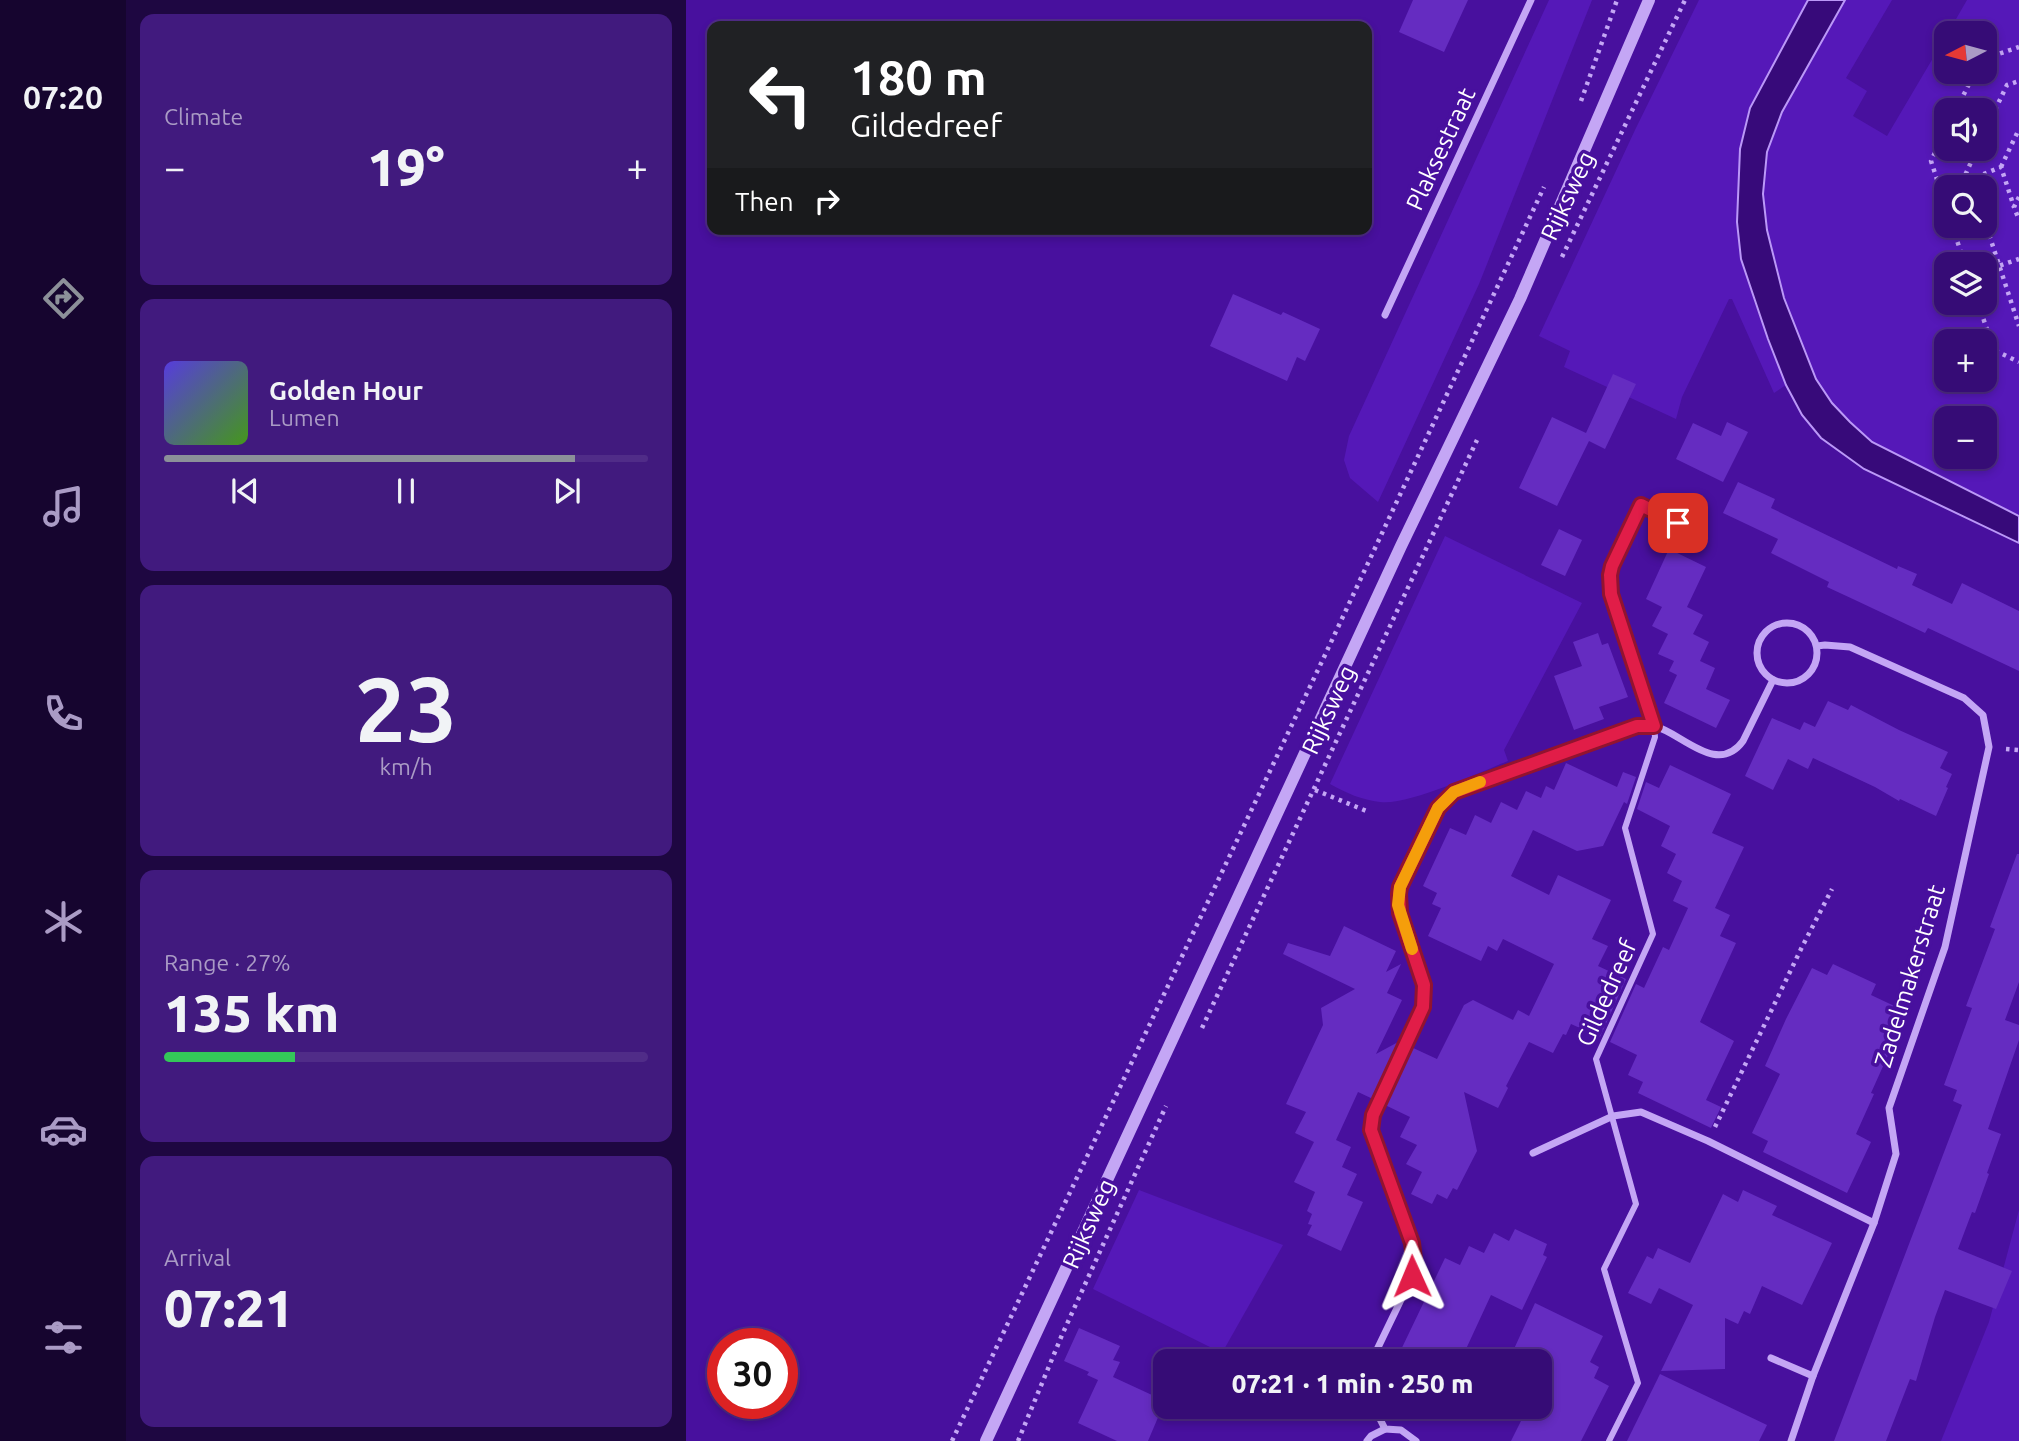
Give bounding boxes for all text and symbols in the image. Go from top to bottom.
north arrow [1934,21,1997,84]
map controls [1934,21,1997,469]
icon: left [735,49,826,140]
text: 180 m [850,49,987,104]
text: 07:20 [23,79,103,115]
street label: Plaksestraat [1400,83,1481,214]
button: sound [1934,98,1997,161]
text: Climate [164,104,243,129]
text: Gildedreef [850,107,1002,143]
text: 19° [367,138,445,196]
text: − [164,146,185,188]
text: + [627,146,648,188]
street label: Rijksweg [1535,147,1600,244]
button: search [1934,175,1997,238]
icon: right [808,182,846,220]
text: Then [735,187,794,216]
button: layers [1934,252,1997,315]
icon: directions [39,274,88,323]
button: + [1934,329,1997,392]
text: Golden Hour [269,376,423,405]
text: Lumen [269,405,340,430]
button: − [1934,406,1997,469]
icon: previous [226,472,264,510]
icon: pause [387,472,425,510]
icon: next [548,472,586,510]
icon: music [39,482,88,531]
pin [1648,493,1708,553]
icon: arrive [1659,504,1697,542]
text: 23 [355,657,457,759]
street label: Rijksweg [1296,661,1361,758]
icon: phone [39,689,88,738]
text: km/h [379,754,433,779]
street label: Zadelmakerstraat [1869,881,1950,1070]
icon: climate [39,897,88,946]
street label: Gildedreef [1571,934,1642,1050]
text: Range · 27% [164,950,291,975]
text: 135 km [164,984,339,1042]
icon: car [39,1105,88,1154]
street label: Rijksweg [1057,1175,1120,1273]
position arrow [1375,1239,1449,1313]
text: Arrival [164,1245,231,1270]
text: 07:21 [164,1279,294,1337]
icon: filters [39,1313,88,1362]
speed limit sign: 30 [707,1328,798,1419]
text: 07:21 · 1 min · 250 m [1232,1369,1473,1398]

